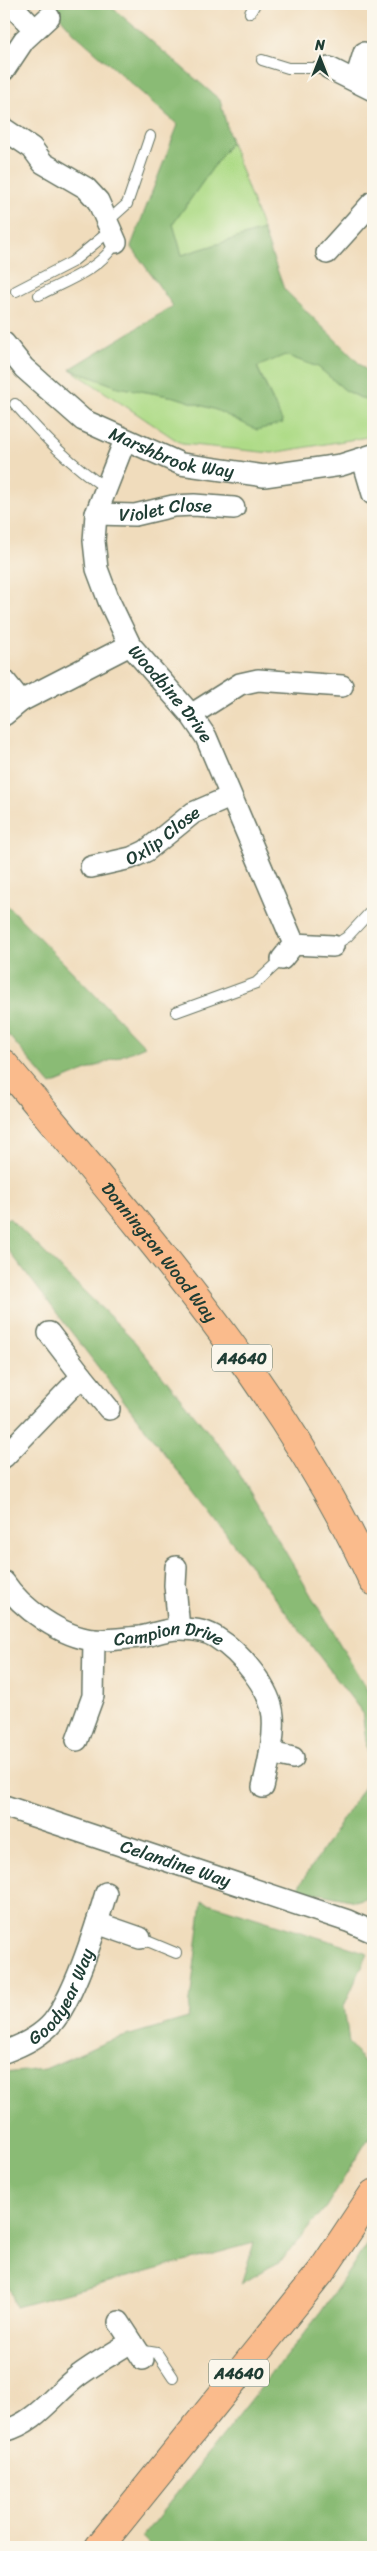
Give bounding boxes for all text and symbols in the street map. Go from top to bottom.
north arrow [294,32,344,82]
text: N [314,33,325,58]
street label: Marshbrook Way [104,418,237,488]
street label: Violet Close [118,489,213,531]
street label: Woodbine Drive [120,637,222,750]
street label: Oxlip Close [120,796,205,875]
street label: Donnington Wood Way [93,1174,226,1330]
road number: A4640 [212,1345,272,1372]
street label: Campion Drive [112,1613,231,1655]
street label: Celandine Way [116,1830,236,1897]
street label: Goodyear Way [22,1943,103,2054]
road number: A4640 [209,2360,269,2386]

